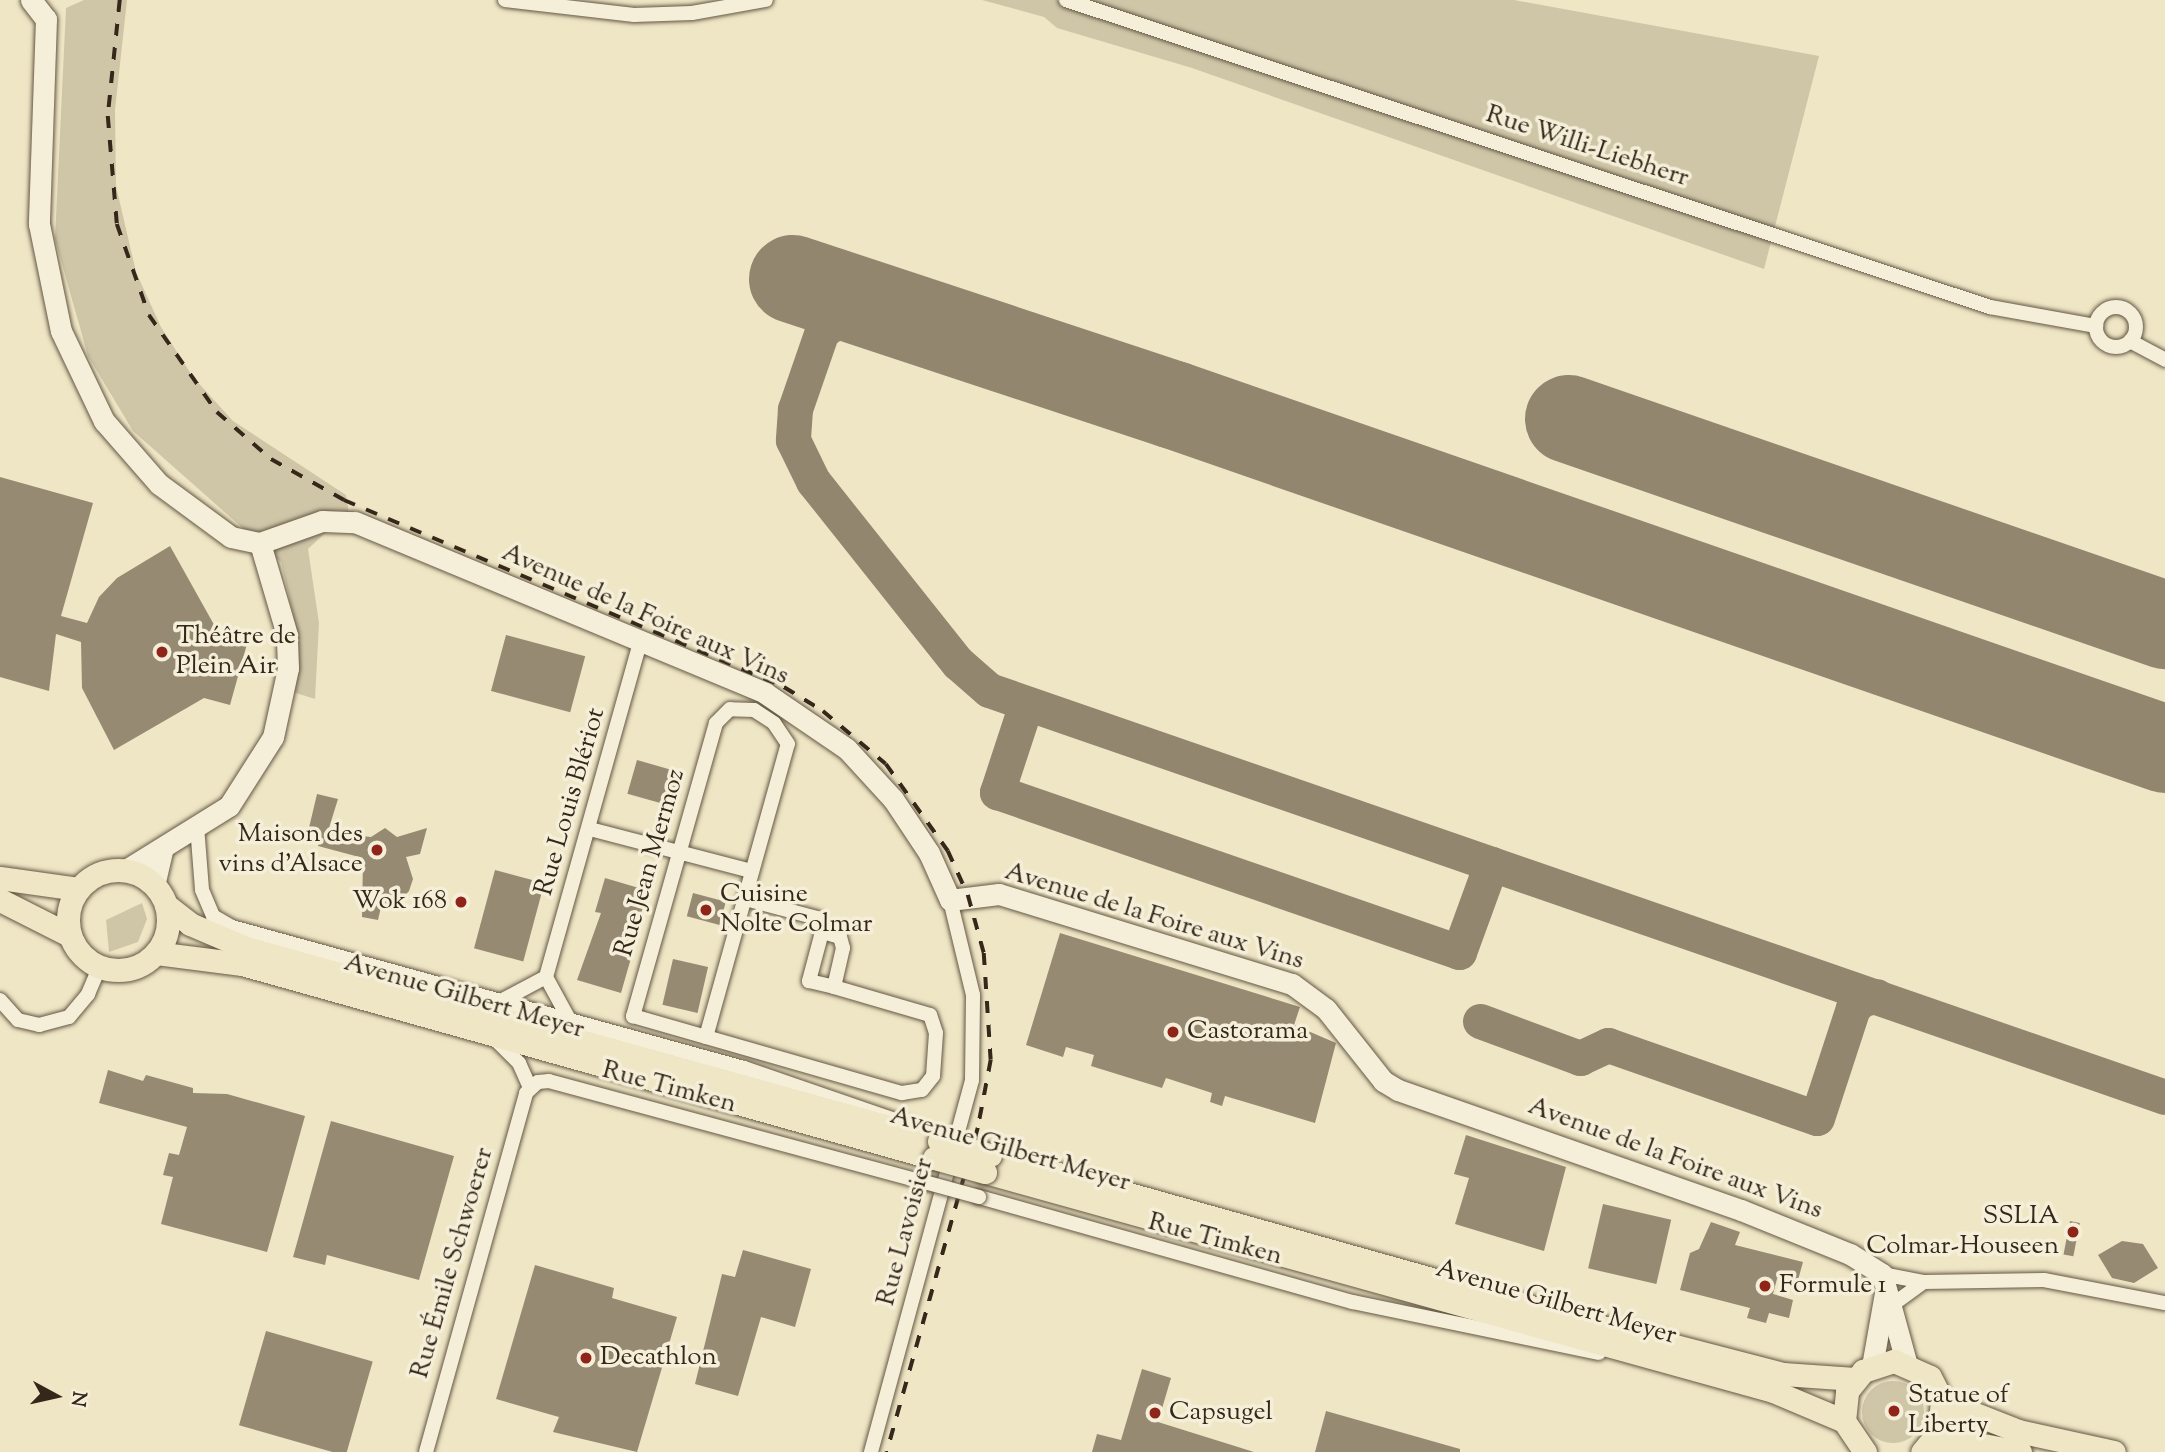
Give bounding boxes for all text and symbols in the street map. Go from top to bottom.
street label: Rue Willi-Liebherr [1482,100,1692,194]
street label: Avenue de la Foire aux Vins [497,538,793,692]
place label: Théâtre de Plein Air [176,621,296,682]
marker: Théâtre de Plein Air [154,644,170,660]
street label: Rue Louis Blériot [529,705,613,899]
street label: Rue Jean Mermoz [609,766,693,960]
place label: Maison des vins d'Alsace [218,819,363,880]
marker: Maison des vins d'Alsace [369,842,385,858]
street label: Avenue de la Foire aux Vins [1001,857,1307,977]
place label: Cuisine Nolte Colmar [720,879,872,940]
place label: Wok 168 [352,886,447,918]
marker: Wok 168 [453,894,469,910]
marker: Cuisine Nolte Colmar [698,902,714,918]
street label: Avenue Gilbert Meyer [340,948,588,1046]
place label: Castorama [1187,1016,1308,1048]
marker: Castorama [1165,1024,1181,1040]
street label: Rue Timken [599,1055,739,1121]
street label: Avenue de la Foire aux Vins [1524,1091,1826,1227]
street label: Avenue Gilbert Meyer [886,1101,1134,1199]
street label: Rue Émile Schwoerer [405,1144,501,1382]
street label: Rue Lavoisier [871,1155,941,1309]
place label: SSLIA Colmar-Houseen [1866,1201,2059,1262]
street label: Rue Timken [1145,1207,1285,1273]
marker: SSLIA Colmar-Houseen [2065,1224,2081,1240]
street label: Avenue Gilbert Meyer [1432,1254,1680,1352]
place label: Formule 1 [1779,1270,1887,1302]
marker: Formule 1 [1757,1278,1773,1294]
place label: Decathlon [600,1342,717,1374]
marker: Decathlon [578,1350,594,1366]
north arrow [21,1361,91,1431]
place label: Statue of Liberty [1908,1380,2009,1442]
text: N [63,1390,92,1408]
place label: Capsugel [1169,1397,1273,1429]
marker: Statue of Liberty [1886,1403,1902,1419]
marker: Capsugel [1147,1405,1163,1421]

